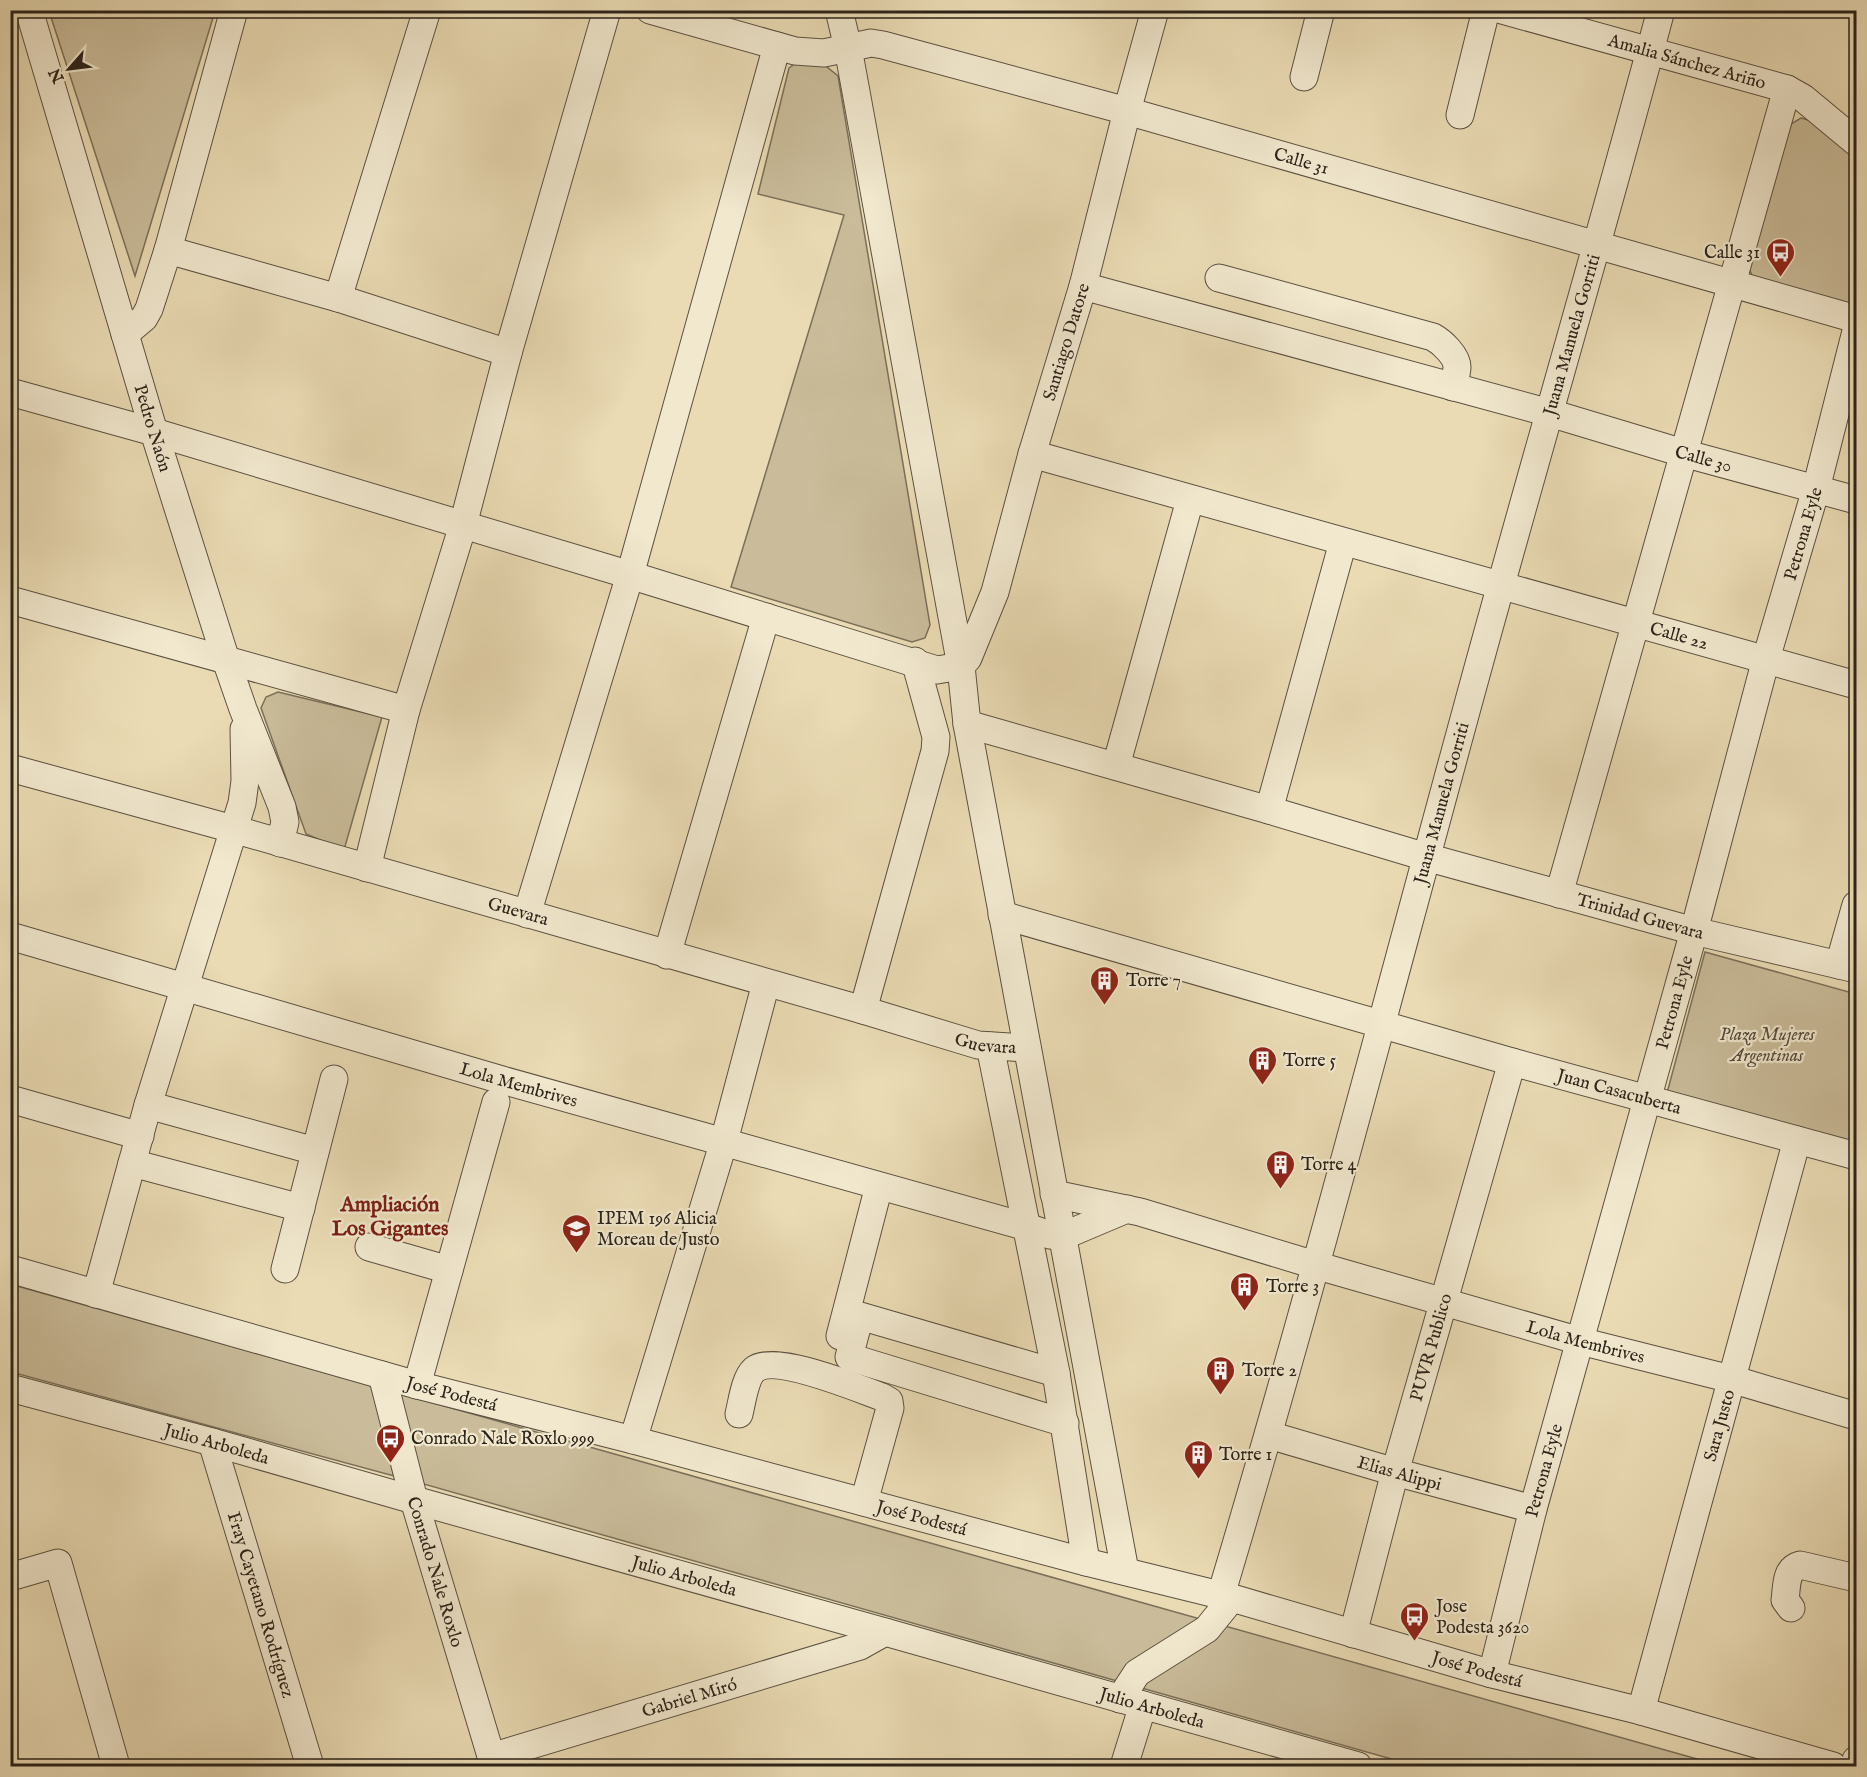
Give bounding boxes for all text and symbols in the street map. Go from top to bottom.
street label: Amalia Sánchez Ariño [1604,30,1768,96]
north arrow [39,39,99,99]
text: N [45,64,70,87]
street label: Calle 31 [1271,143,1331,181]
bus stop icon: Calle 31 [1765,236,1797,278]
place label: Calle 31 [1704,242,1760,265]
street label: Juana Manuela Gorriti [1539,252,1607,421]
street label: Santiago Datore [1039,281,1096,404]
street label: Pedro Naón [128,382,176,475]
street label: Calle 30 [1672,441,1734,479]
street label: Petrona Eyle [1780,485,1829,584]
street label: Calle 22 [1647,618,1710,656]
street label: Juana Manuela Gorriti [1409,720,1476,889]
street label: Trinidad Guevara [1574,889,1706,946]
street label: Guevara [485,893,551,932]
street label: Petrona Eyle [1652,953,1700,1052]
building icon: Torre 7 [1089,964,1121,1006]
place label: Torre 7 [1126,970,1181,993]
park label: Plaza Mujeres Argentinas [1719,1024,1815,1068]
street label: Guevara [951,1028,1017,1060]
building icon: Torre 5 [1246,1044,1278,1086]
place label: Torre 5 [1283,1050,1337,1073]
street label: Lola Membrives [457,1058,580,1114]
street label: Juan Casacuberta [1552,1064,1684,1121]
building icon: Torre 4 [1264,1148,1296,1190]
place label: Torre 4 [1301,1154,1357,1177]
district label: Ampliación Los Gigantes [332,1192,448,1243]
place label: IPEM 196 Alicia Moreau de Justo [597,1208,720,1252]
school or university icon: IPEM 196 Alicia Moreau de Justo [560,1212,592,1254]
building icon: Torre 3 [1229,1270,1261,1312]
place label: Torre 3 [1266,1276,1319,1299]
street label: PUVR Publico [1406,1291,1458,1404]
street label: Lola Membrives [1523,1316,1647,1370]
building icon: Torre 2 [1205,1354,1237,1396]
place label: Torre 2 [1242,1360,1297,1383]
street label: José Podestá [401,1372,499,1418]
street label: Sara Justo [1700,1387,1741,1464]
street label: Julio Arboleda [159,1419,272,1471]
street label: Petrona Eyle [1521,1421,1569,1520]
bus stop icon: Conrado Nale Roxlo 999 [374,1422,406,1464]
place label: Conrado Nale Roxlo 999 [411,1428,595,1451]
building icon: Torre 1 [1182,1438,1214,1480]
place label: Torre 1 [1219,1444,1272,1467]
street label: Elias Alippi [1354,1452,1444,1497]
street label: Conrado Nale Roxlo [401,1494,468,1651]
street label: José Podestá [871,1495,969,1542]
street label: Fray Cayetano Rodríguez [221,1509,299,1701]
street label: Julio Arboleda [627,1551,739,1603]
place label: Jose Podesta 3620 [1434,1596,1529,1640]
bus stop icon: Jose Podesta 3620 [1399,1600,1431,1642]
street label: José Podestá [1427,1646,1525,1694]
street label: Gabriel Miró [639,1674,740,1724]
street label: Julio Arboleda [1095,1683,1207,1735]

